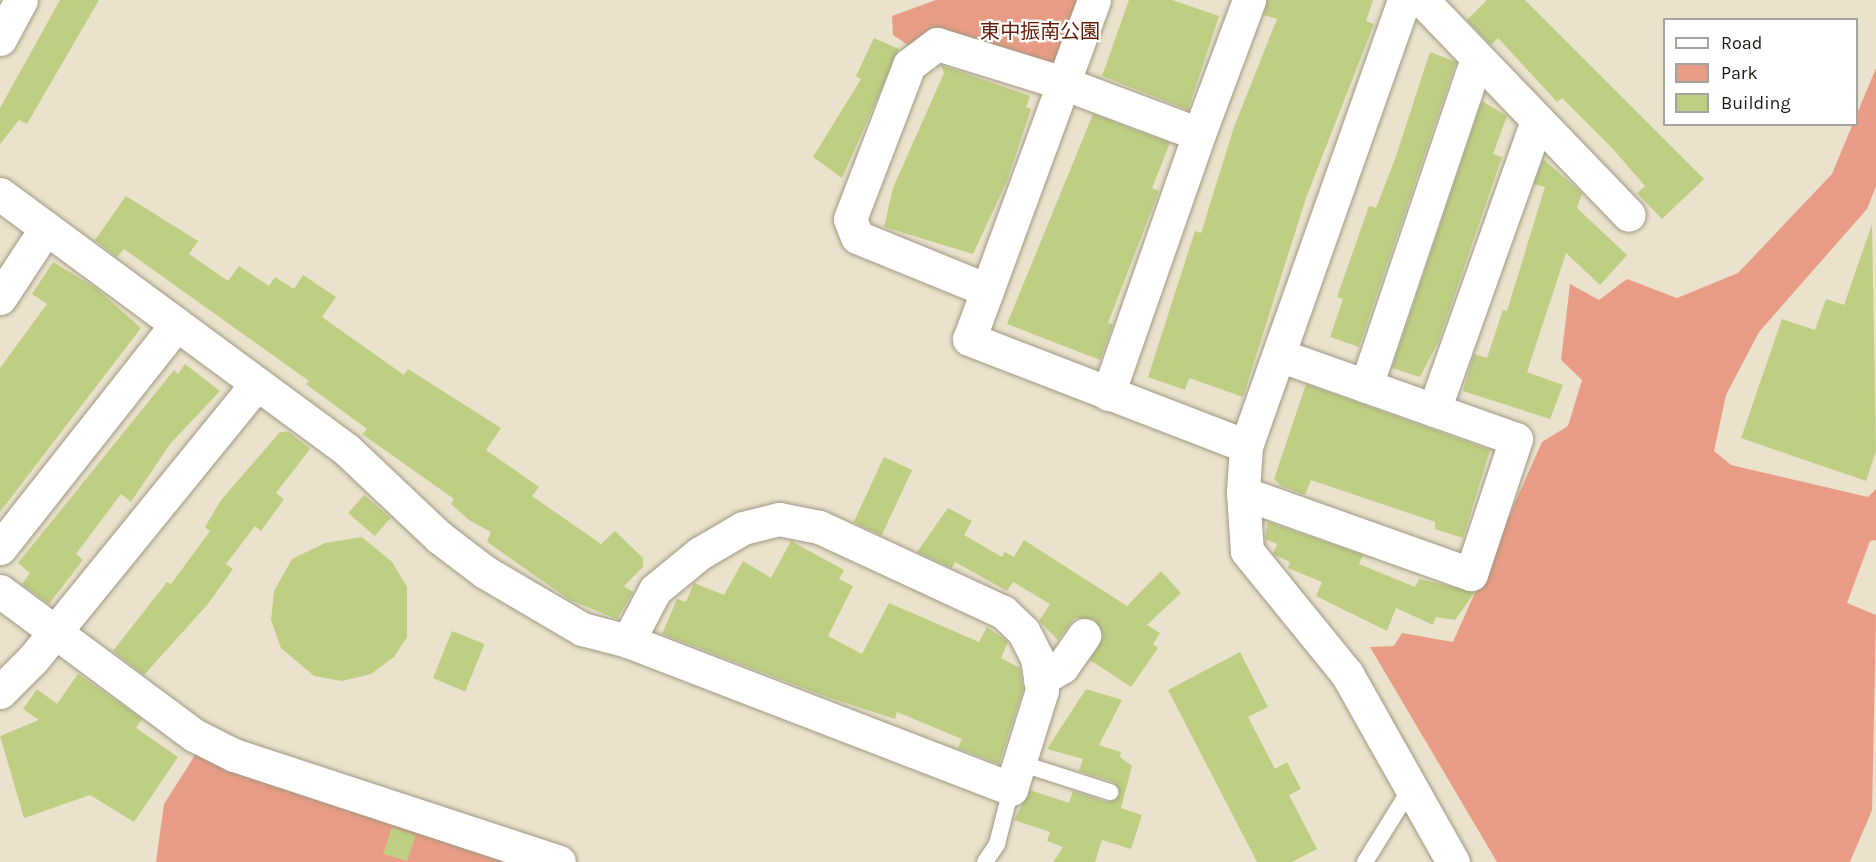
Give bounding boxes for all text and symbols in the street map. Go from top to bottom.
legend [1663,18,1858,126]
park label: 東中振南公園 [980,19,1100,43]
text: Road [1721,32,1762,54]
text: Park [1721,62,1758,84]
text: Building [1721,92,1791,114]

